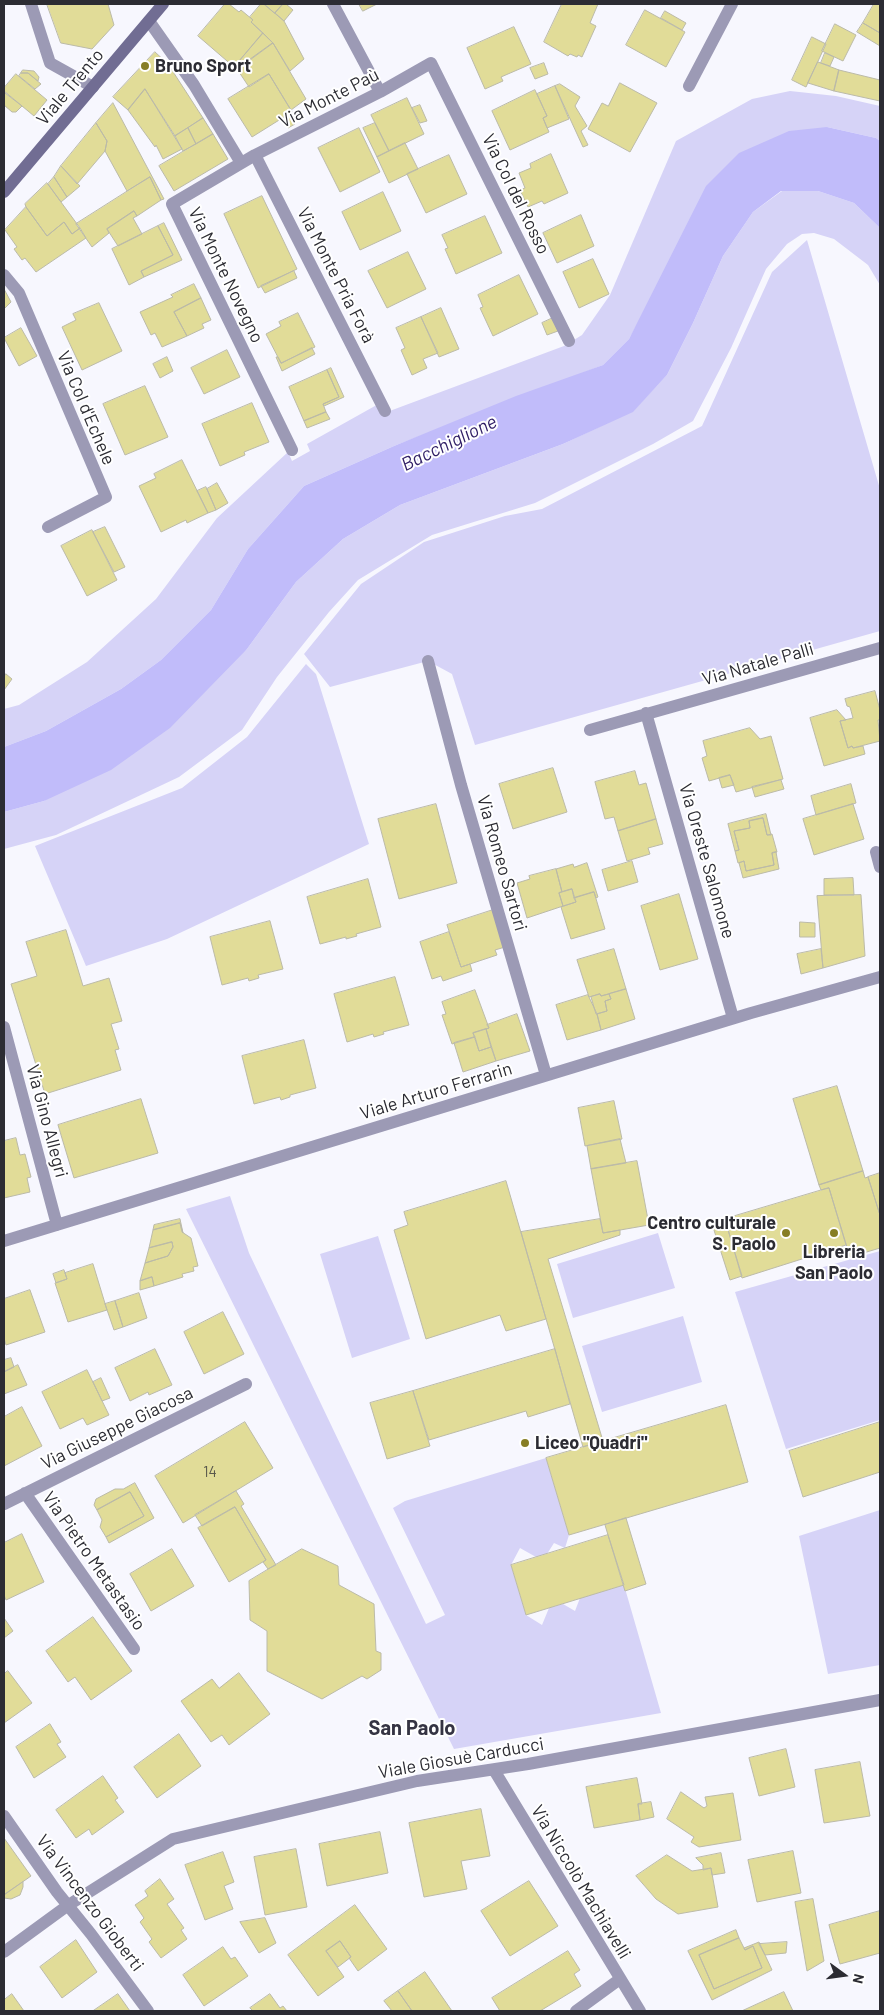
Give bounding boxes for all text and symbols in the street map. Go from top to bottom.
street label: Viale Trento [32,44,108,130]
place label: Bruno Sport [155,55,251,77]
marker: Bruno Sport [139,60,151,72]
street label: Via Monte Paù [275,64,383,132]
street label: Via Col del Rosso [478,130,554,258]
street label: Via Monte Novegno [184,204,268,346]
street label: Via Monte Pria Forà [292,204,380,346]
street label: Via Col d'Echele [52,348,120,468]
water label: Bacchiglione [397,410,501,476]
street label: Via Natale Palli [700,638,816,690]
street label: Via Oreste Salomone [674,781,740,941]
street label: Via Romeo Sartori [472,793,532,933]
street label: Viale Arturo Ferrarin [357,1058,515,1124]
street label: Via Gino Allegri [22,1062,72,1180]
place label: Centro culturale S. Paolo [647,1212,776,1254]
marker: Centro culturale S. Paolo [780,1227,792,1239]
marker: Libreria San Paolo [828,1227,840,1239]
place label: Libreria San Paolo [795,1241,873,1284]
street label: Via Giuseppe Giacosa [38,1382,196,1474]
place label: Liceo "Quadri" [535,1432,647,1454]
marker: Liceo "Quadri" [519,1437,531,1449]
house number: 14 [203,1463,217,1481]
street label: Via Pietro Metastasio [38,1487,150,1635]
district label: San Paolo [369,1716,455,1740]
street label: Viale Giosuè Carducci [376,1733,546,1783]
street label: Via Niccolò Machiavelli [526,1801,636,1963]
street label: Via Vincenzo Gioberti [32,1830,148,1976]
north arrow [819,1950,869,2000]
text: N [850,1972,868,1985]

